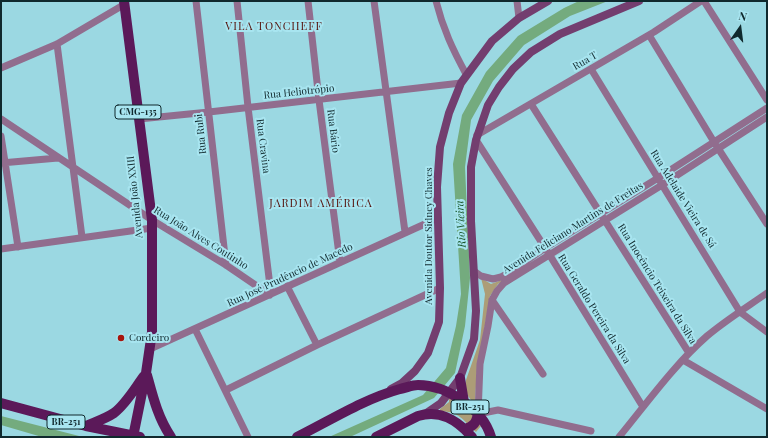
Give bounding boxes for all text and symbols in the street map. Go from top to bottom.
north arrow [720,8,760,48]
text: N [737,8,749,24]
district label: VILA TONCHEFF [225,20,323,34]
street label: Rua T [571,49,599,73]
street label: Rua Heliotrópio [263,82,335,102]
road number: CMG-135 [115,105,161,119]
street label: Rua Bário [324,109,342,153]
street label: Rua Rubi [193,113,209,155]
street label: Rua Cravina [254,118,272,174]
street label: Rua Adelaide Vieira de Sá [648,148,718,250]
street label: Avenida João XXIII [125,155,145,239]
street label: Avenida Doutor Sidney Chaves [423,167,435,305]
street label: Avenida Feliciano Martins de Freitas [501,180,645,276]
district label: JARDIM AMÉRICA [269,197,373,211]
water label: Rio Vieira [453,200,469,248]
street label: Rua João Alves Coutinho [152,204,250,272]
street label: Rua Inocêncio Teixeira da Silva [615,222,699,346]
street label: Rua José Prudêncio de Macedo [225,241,355,309]
street label: Rua Geraldo Pereira da Silva [555,252,633,366]
place label: Cordeiro [129,332,169,344]
marker: Cordeiro [116,333,126,343]
road number: BR-251 [451,400,489,414]
road number: BR-251 [47,415,85,429]

